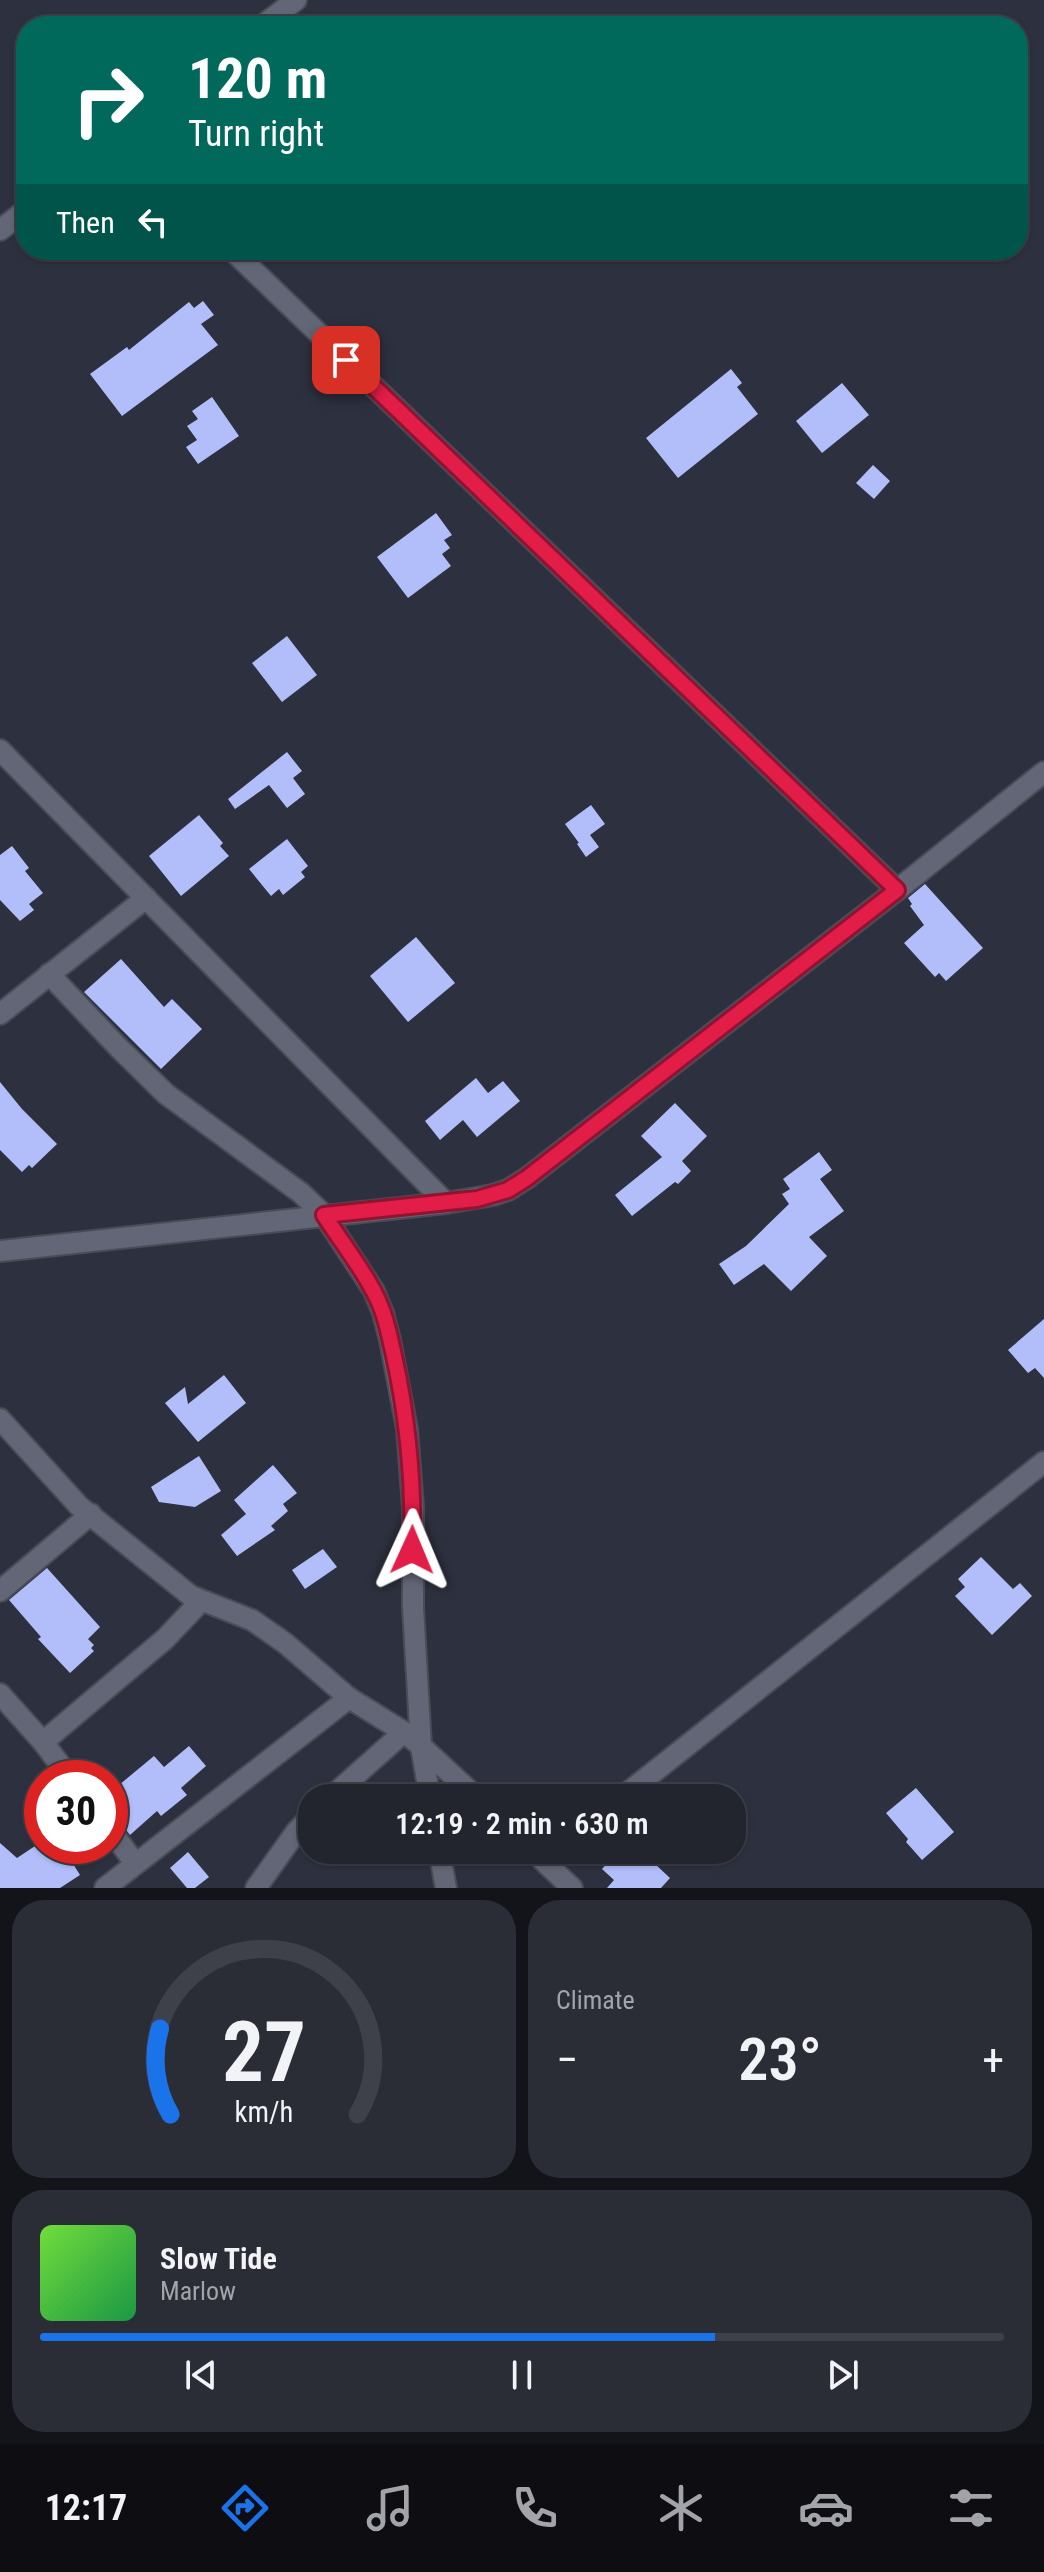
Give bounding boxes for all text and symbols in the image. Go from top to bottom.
text: 120 m [188,46,327,112]
icon: right [56,48,160,152]
text: Turn right [188,113,324,155]
icon: left [131,200,175,244]
text: Then [56,205,115,240]
pin [312,326,380,394]
icon: arrive [324,338,368,382]
position arrow [370,1508,454,1592]
speed limit sign: 30 [24,1760,128,1864]
text: 12:19 · 2 min · 630 m [395,1806,649,1841]
text: Climate [556,1985,635,2015]
text: 27 [222,2004,306,2101]
text: 23° [738,2024,822,2095]
text: − [556,2034,578,2086]
text: + [982,2034,1004,2086]
text: km/h [235,2095,293,2129]
text: Slow Tide [160,2241,277,2276]
text: Marlow [160,2276,236,2306]
icon: previous [179,2353,223,2397]
icon: pause [500,2353,544,2397]
icon: next [821,2353,865,2397]
icon: directions [217,2480,273,2536]
icon: music [362,2480,418,2536]
icon: phone [507,2480,563,2536]
icon: climate [653,2480,709,2536]
icon: car [798,2480,854,2536]
icon: filters [943,2480,999,2536]
text: 12:17 [45,2487,127,2529]

